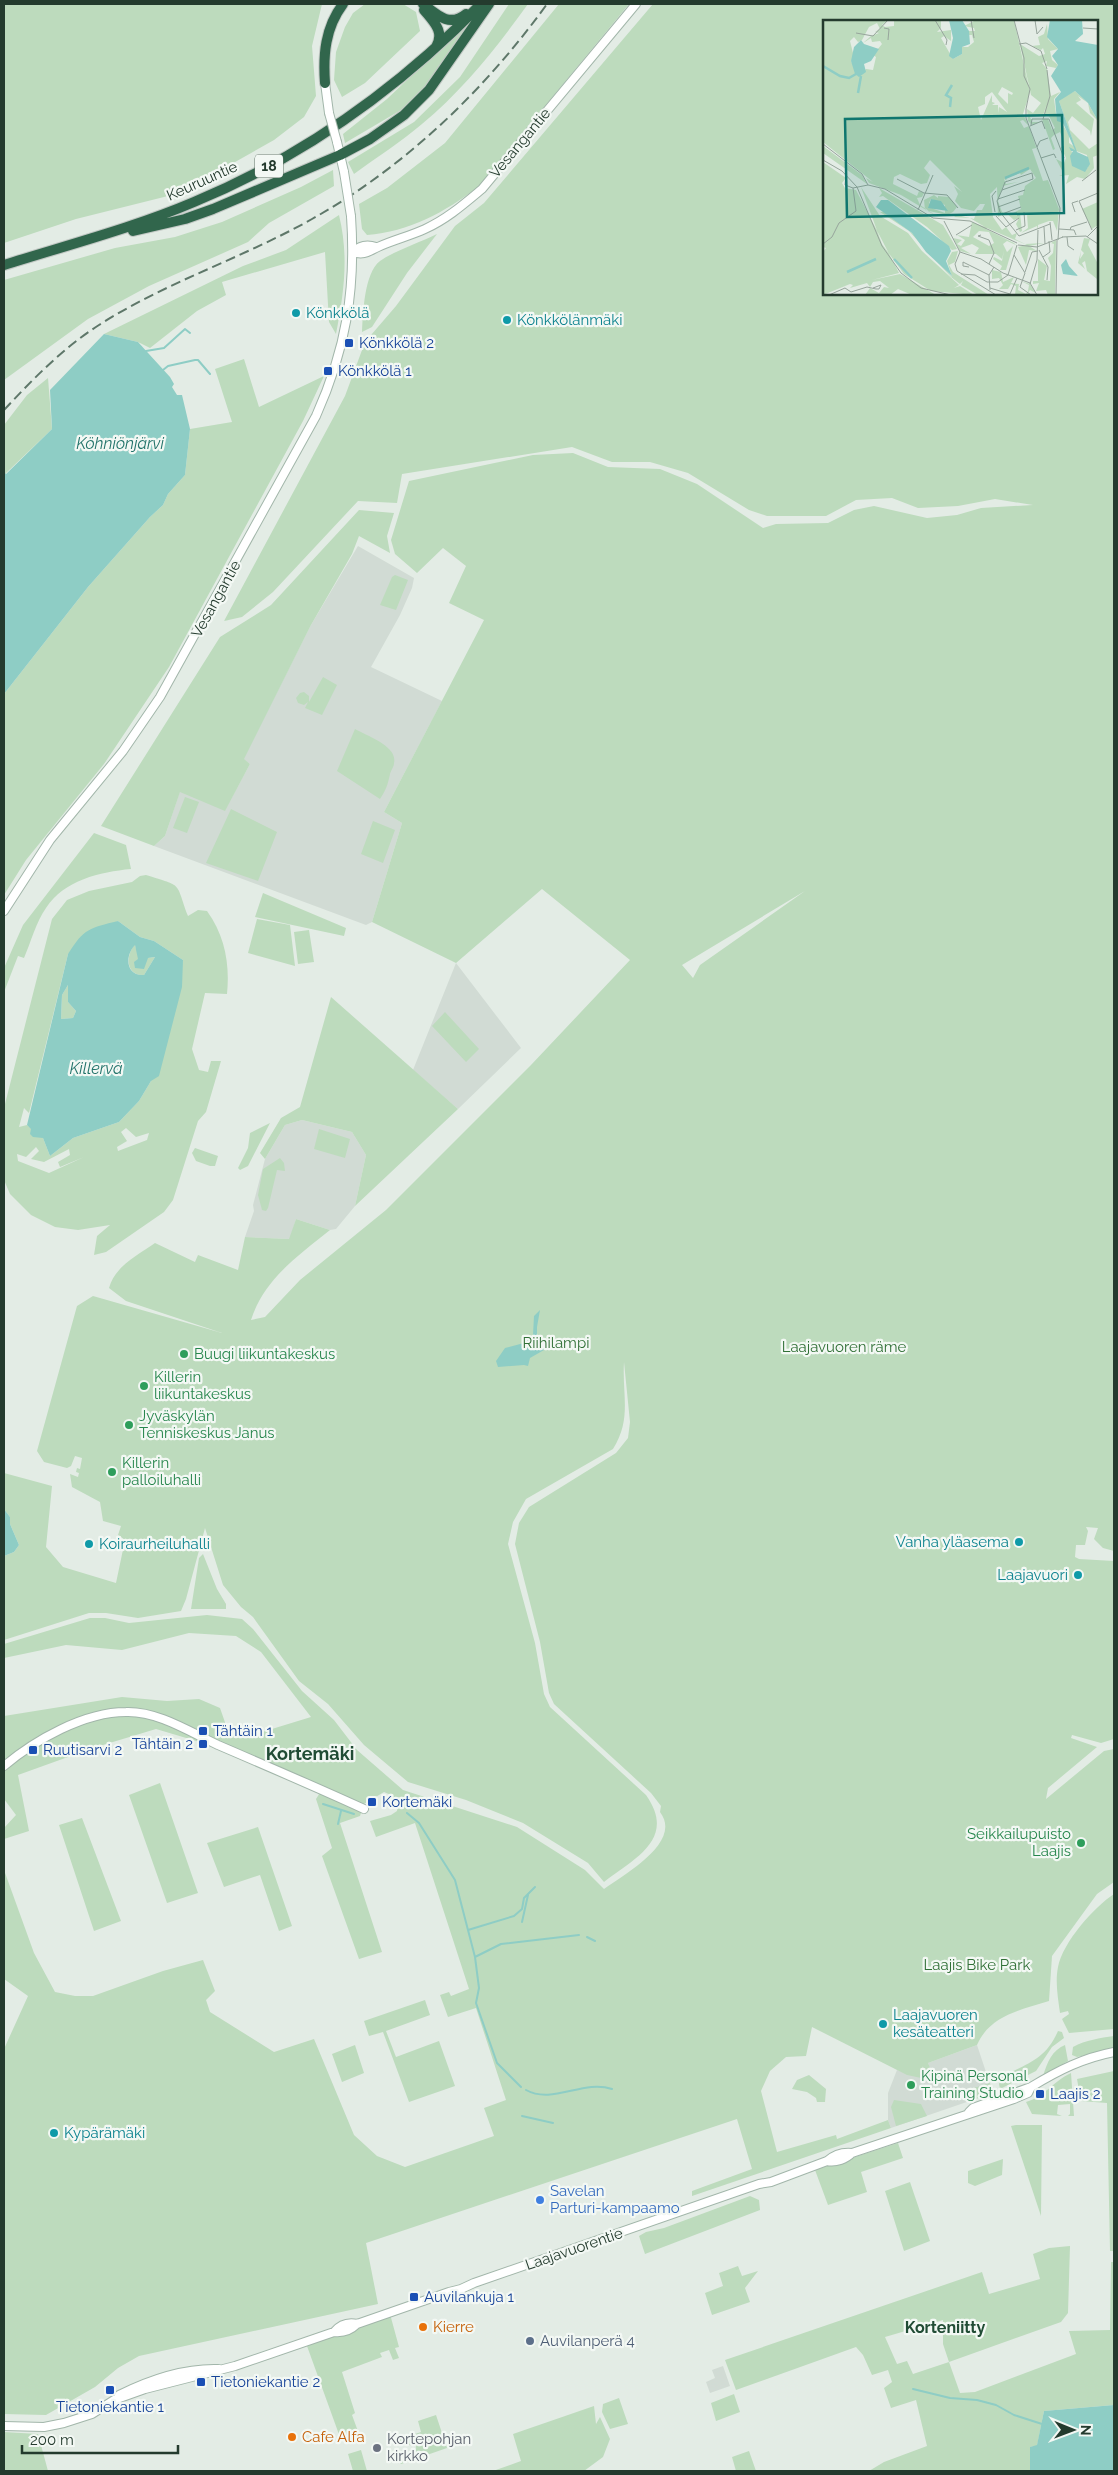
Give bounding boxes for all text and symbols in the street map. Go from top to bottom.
inset map [823,20,1098,295]
street label: Vesangantie [486,104,554,181]
road number: 18 [255,154,283,178]
street label: Keuruuntie [164,157,240,205]
place label: Könkkölä [306,304,370,322]
marker: Könkkölä [290,307,302,319]
place label: Könkkölänmäki [517,311,622,329]
marker: Könkkölänmäki [501,314,513,326]
place label: Könkkölä 2 [359,334,434,352]
marker: Könkkölä 2 [343,337,355,349]
place label: Könkkölä 1 [338,362,412,380]
marker: Könkkölä 1 [322,365,334,377]
water label: Köhniönjärvi [76,434,164,453]
street label: Vesangantie [187,557,245,641]
water label: Killervä [70,1059,123,1078]
park label: Riihilampi [523,1334,589,1352]
park label: Laajavuoren räme [782,1338,907,1356]
place label: Buugi liikuntakeskus [194,1345,335,1363]
marker: Buugi liikuntakeskus [178,1348,190,1360]
place label: Killerin liikuntakeskus [154,1368,251,1403]
marker: Killerin liikuntakeskus [138,1380,150,1392]
place label: Jyväskylän Tenniskeskus Janus [139,1407,275,1442]
marker: Jyväskylän Tenniskeskus Janus [123,1419,135,1431]
place label: Killerin palloiluhalli [122,1454,201,1489]
marker: Killerin palloiluhalli [106,1466,118,1478]
place label: Vanha yläasema [896,1533,1009,1551]
place label: Koiraurheiluhalli [99,1535,210,1553]
marker: Vanha yläasema [1013,1536,1025,1548]
marker: Koiraurheiluhalli [83,1538,95,1550]
place label: Laajavuori [997,1566,1068,1584]
marker: Laajavuori [1072,1569,1084,1581]
place label: Tähtäin 1 [213,1722,273,1740]
marker: Tähtäin 1 [197,1725,209,1737]
place label: Tähtäin 2 [132,1735,193,1753]
marker: Tähtäin 2 [197,1738,209,1750]
place label: Ruutisarvi 2 [43,1741,123,1759]
district label: Kortemäki [266,1743,354,1764]
marker: Ruutisarvi 2 [27,1744,39,1756]
place label: Kortemäki [382,1793,452,1811]
marker: Kortemäki [366,1796,378,1808]
place label: Seikkailupuisto Laajis [967,1825,1071,1860]
marker: Seikkailupuisto Laajis [1075,1837,1087,1849]
park label: Laajis Bike Park [924,1956,1030,1974]
place label: Laajavuoren kesäteatteri [893,2006,978,2041]
marker: Laajavuoren kesäteatteri [877,2018,889,2030]
place label: Kipinä Personal Training Studio [921,2067,1029,2102]
marker: Kipinä Personal Training Studio [905,2079,917,2091]
place label: Laajis 2 [1050,2085,1101,2103]
marker: Laajis 2 [1034,2088,1046,2100]
place label: Kypärämäki [64,2124,145,2142]
marker: Kypärämäki [48,2127,60,2139]
place label: Savelan Parturi-kampaamo [550,2182,680,2217]
marker: Savelan Parturi-kampaamo [534,2194,546,2206]
street label: Laajavuorentie [523,2224,625,2274]
place label: Auvilankuja 1 [424,2288,514,2306]
marker: Auvilankuja 1 [408,2291,420,2303]
place label: Kierre [433,2318,474,2336]
district label: Korteniitty [905,2318,985,2337]
marker: Kierre [417,2321,429,2333]
place label: Auvilanperä 4 [540,2332,635,2350]
marker: Auvilanperä 4 [524,2335,536,2347]
place label: Tietoniekantie 2 [211,2373,320,2391]
marker: Tietoniekantie 2 [195,2376,207,2388]
marker: Tietoniekantie 1 [104,2384,116,2396]
place label: Tietoniekantie 1 [56,2398,165,2416]
north arrow [1048,2405,1098,2455]
scale bar [22,2422,179,2454]
text: N [1078,2425,1094,2436]
place label: Cafe Alfa [302,2428,365,2446]
place label: Kortepohjan kirkko [387,2430,471,2465]
text: 200 m [30,2431,74,2449]
marker: Cafe Alfa [286,2431,298,2443]
marker: Kortepohjan kirkko [371,2442,383,2454]

